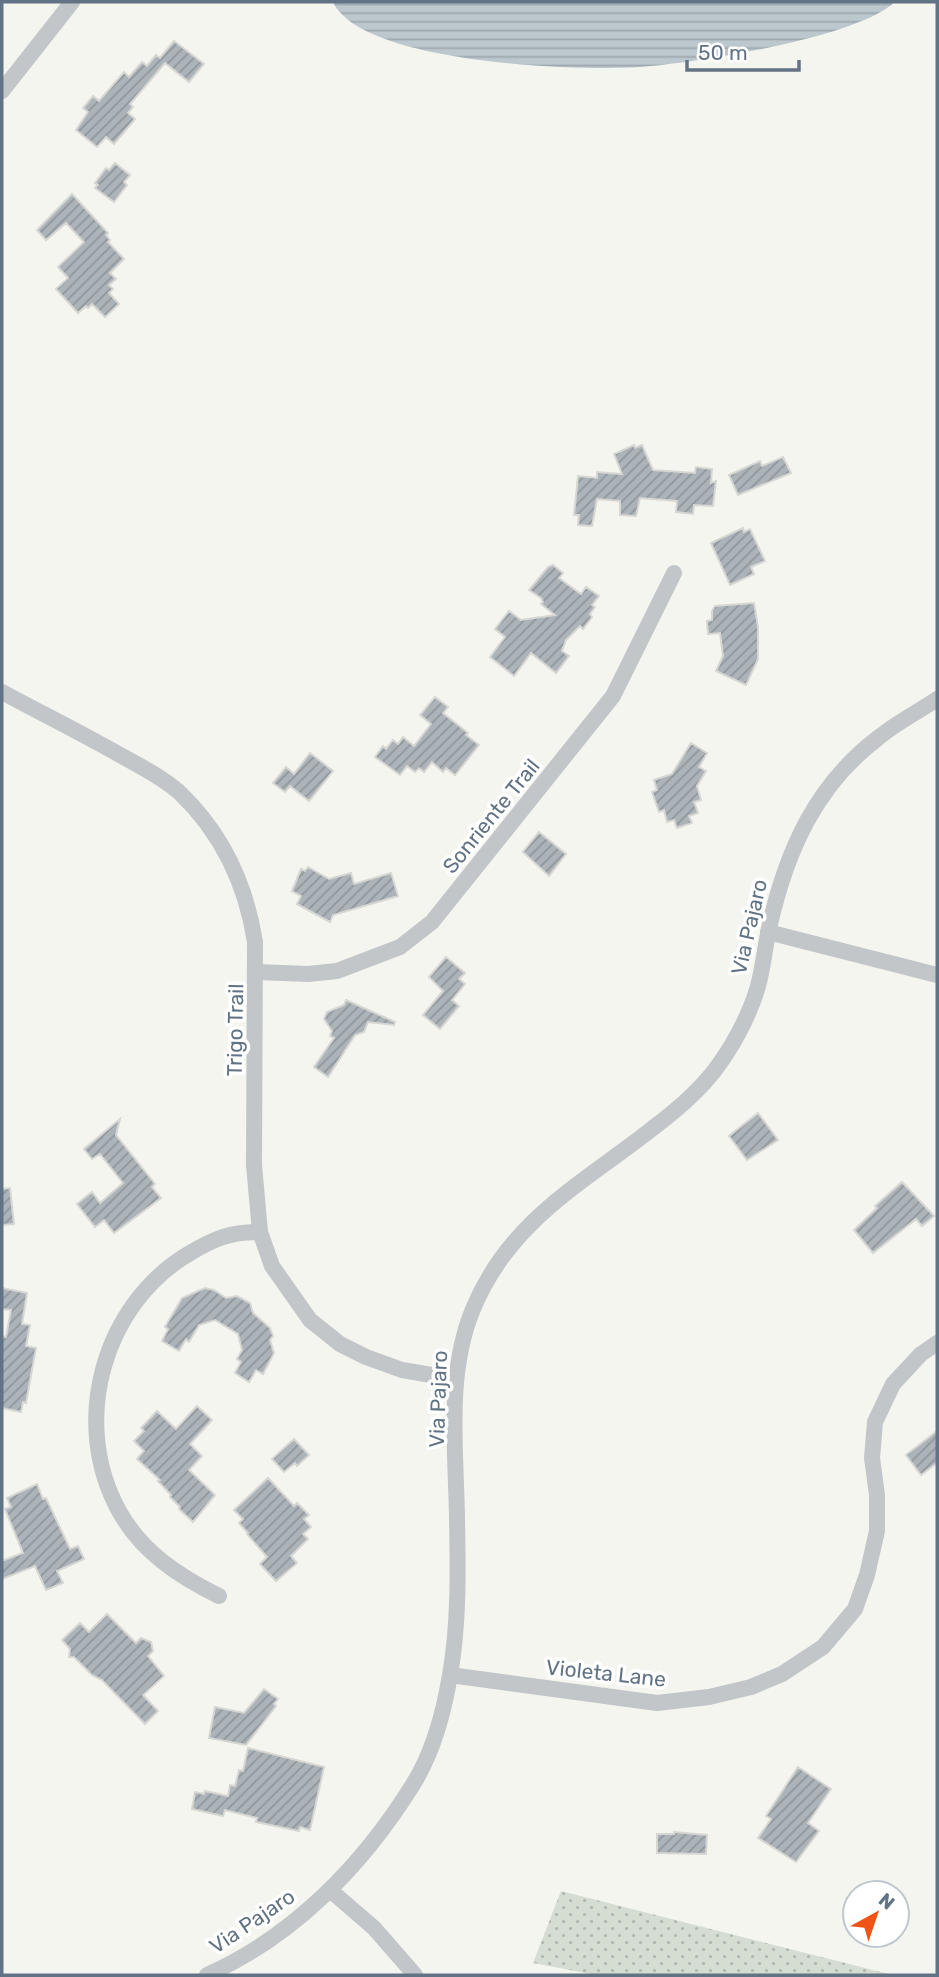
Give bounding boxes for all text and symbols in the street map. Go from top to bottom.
scale bar [687,28,799,72]
text: 50 m [698,40,748,65]
street label: Sonriente Trail [437,754,545,878]
street label: Via Pajaro [726,877,772,977]
street label: Trigo Trail [222,983,248,1077]
street label: Via Pajaro [424,1350,452,1448]
street label: Violeta Lane [545,1654,667,1692]
north arrow [841,1879,911,1949]
street label: Via Pajaro [205,1883,299,1959]
text: N [874,1888,899,1915]

